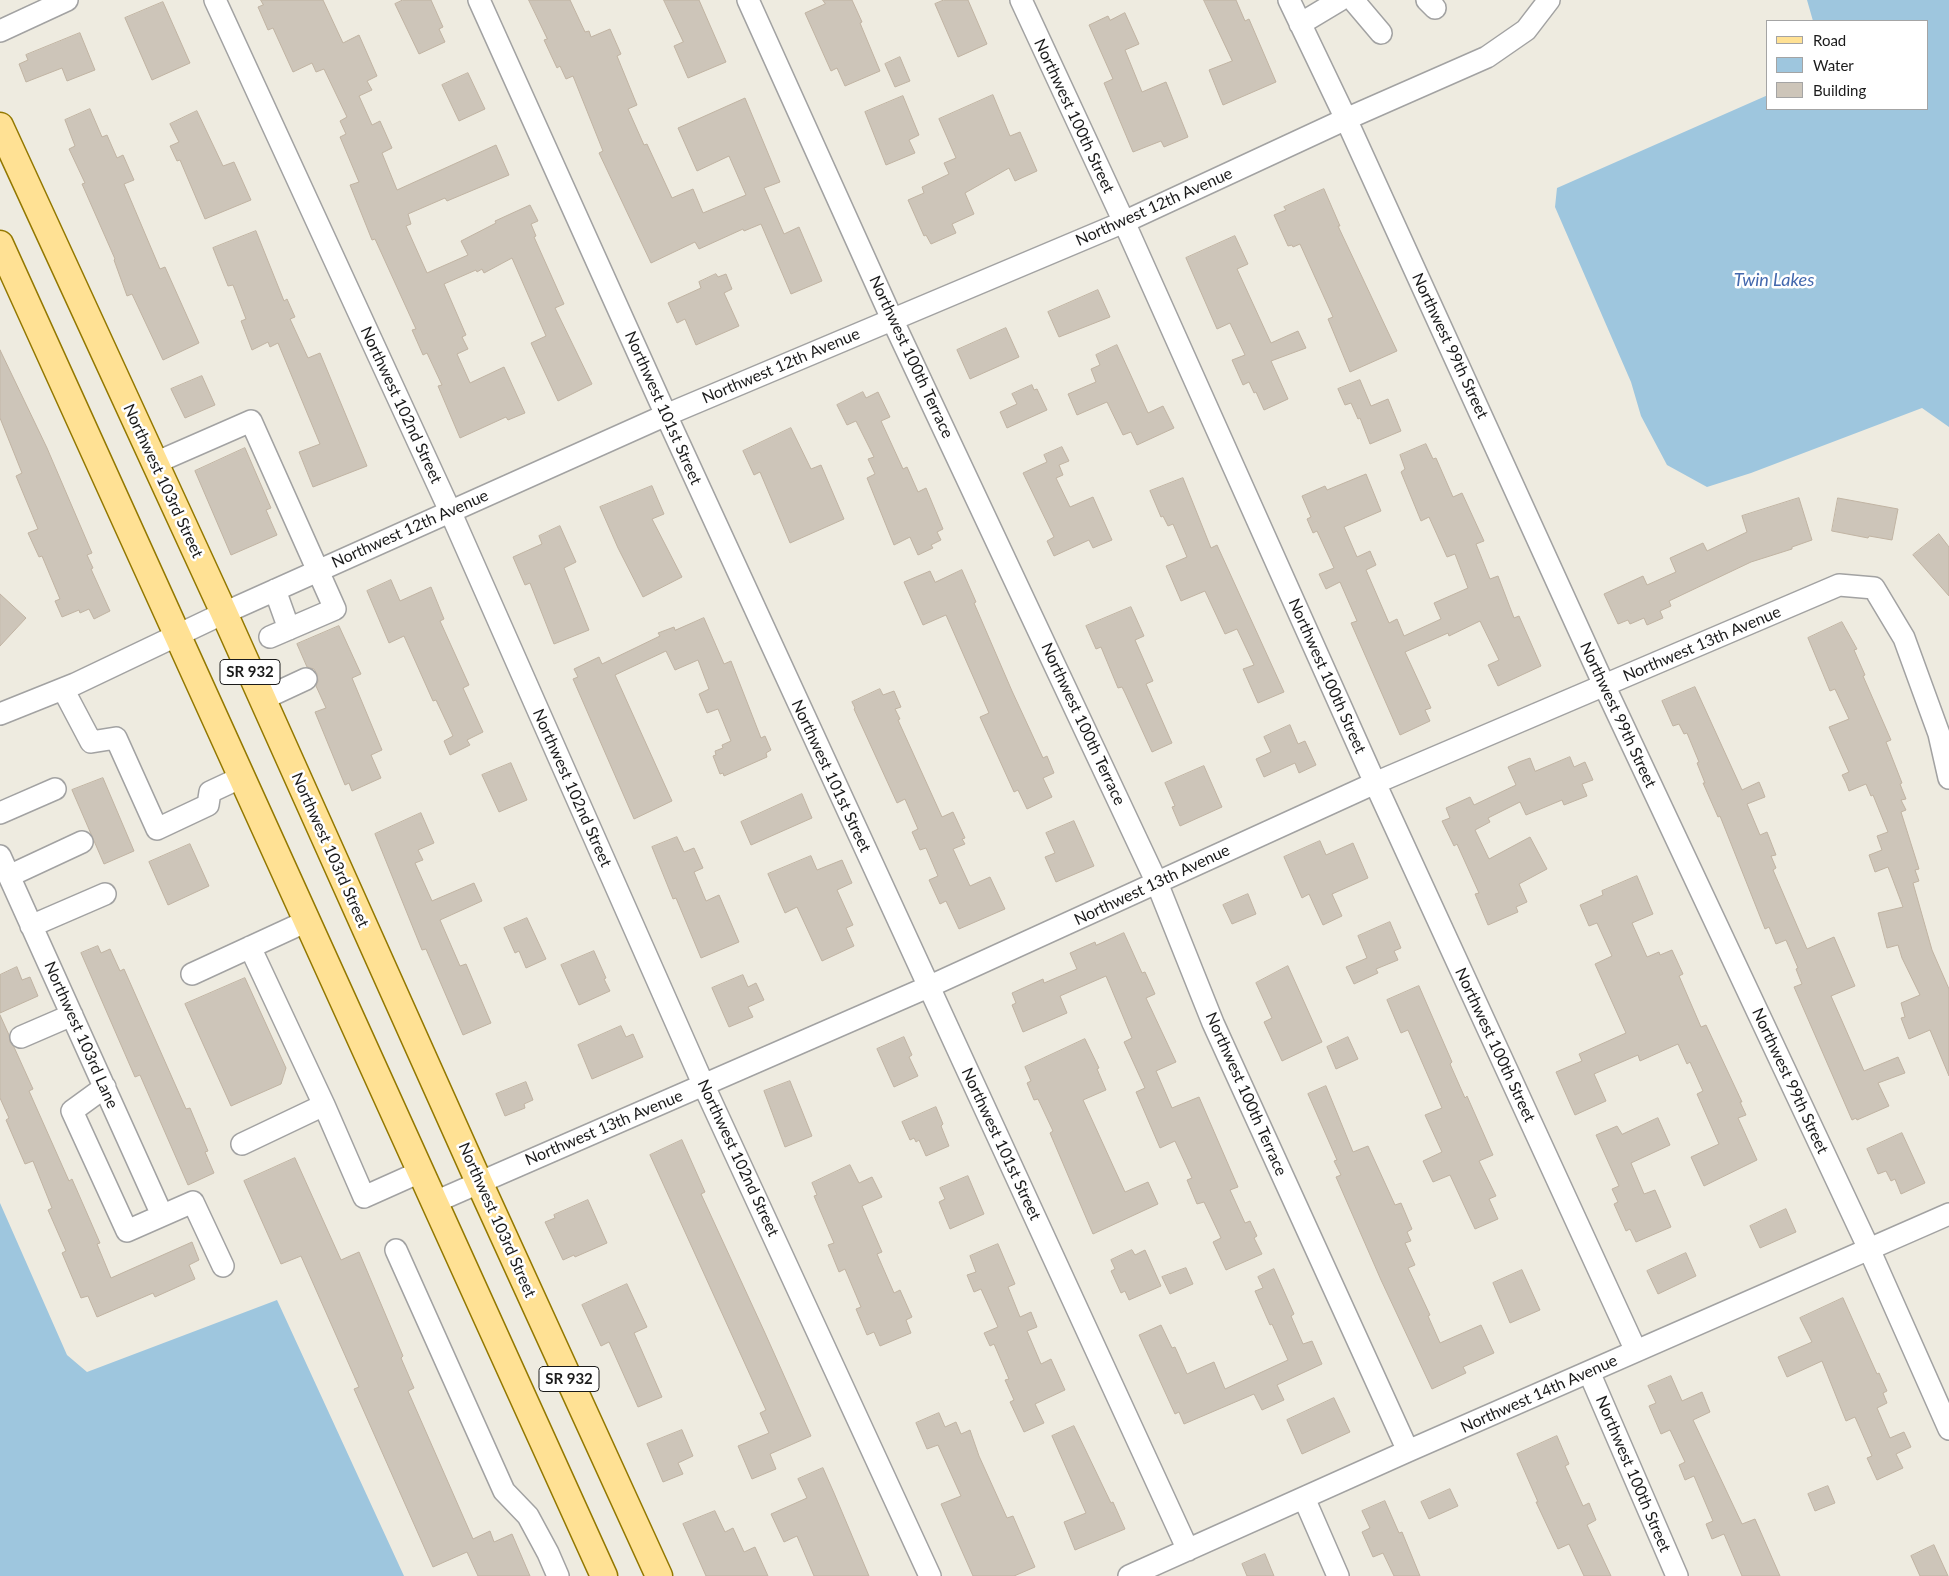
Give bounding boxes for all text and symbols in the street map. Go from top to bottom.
legend [1766,20,1929,110]
text: Road [1813,31,1846,49]
street label: Northwest 100th Street [1030,36,1118,196]
text: Water [1813,56,1854,74]
text: Building [1813,81,1866,99]
street label: Northwest 12th Avenue [1073,164,1235,250]
water label: Twin Lakes [1734,269,1814,291]
street label: Northwest 99th Street [1408,270,1492,422]
street label: Northwest 100th Terrace [865,273,957,441]
street label: Northwest 102nd Street [356,323,446,487]
street label: Northwest 12th Avenue [699,324,863,408]
street label: Northwest 101st Street [620,328,706,488]
street label: Northwest 103rd Street [119,401,207,561]
street label: Northwest 12th Avenue [329,486,491,572]
street label: Northwest 100th Street [1284,595,1370,757]
street label: Northwest 13th Avenue [1620,602,1784,686]
street label: Northwest 99th Street [1576,639,1660,791]
street label: Northwest 100th Terrace [1037,640,1129,808]
road number: SR 932 [220,660,280,684]
street label: Northwest 101st Street [787,697,875,855]
street label: Northwest 102nd Street [528,706,616,870]
street label: Northwest 103rd Street [287,770,373,930]
street label: Northwest 13th Avenue [1071,840,1233,930]
street label: Northwest 103rd Lane [40,958,122,1112]
street label: Northwest 100th Street [1451,965,1539,1125]
street label: Northwest 99th Street [1748,1005,1832,1157]
street label: Northwest 100th Terrace [1201,1009,1291,1179]
street label: Northwest 101st Street [957,1065,1045,1223]
street label: Northwest 102nd Street [693,1076,783,1240]
street label: Northwest 13th Avenue [522,1086,686,1170]
street label: Northwest 103rd Street [454,1140,540,1300]
street label: Northwest 14th Avenue [1458,1351,1620,1437]
road number: SR 932 [539,1366,599,1392]
street label: Northwest 100th Street [1591,1393,1675,1555]

